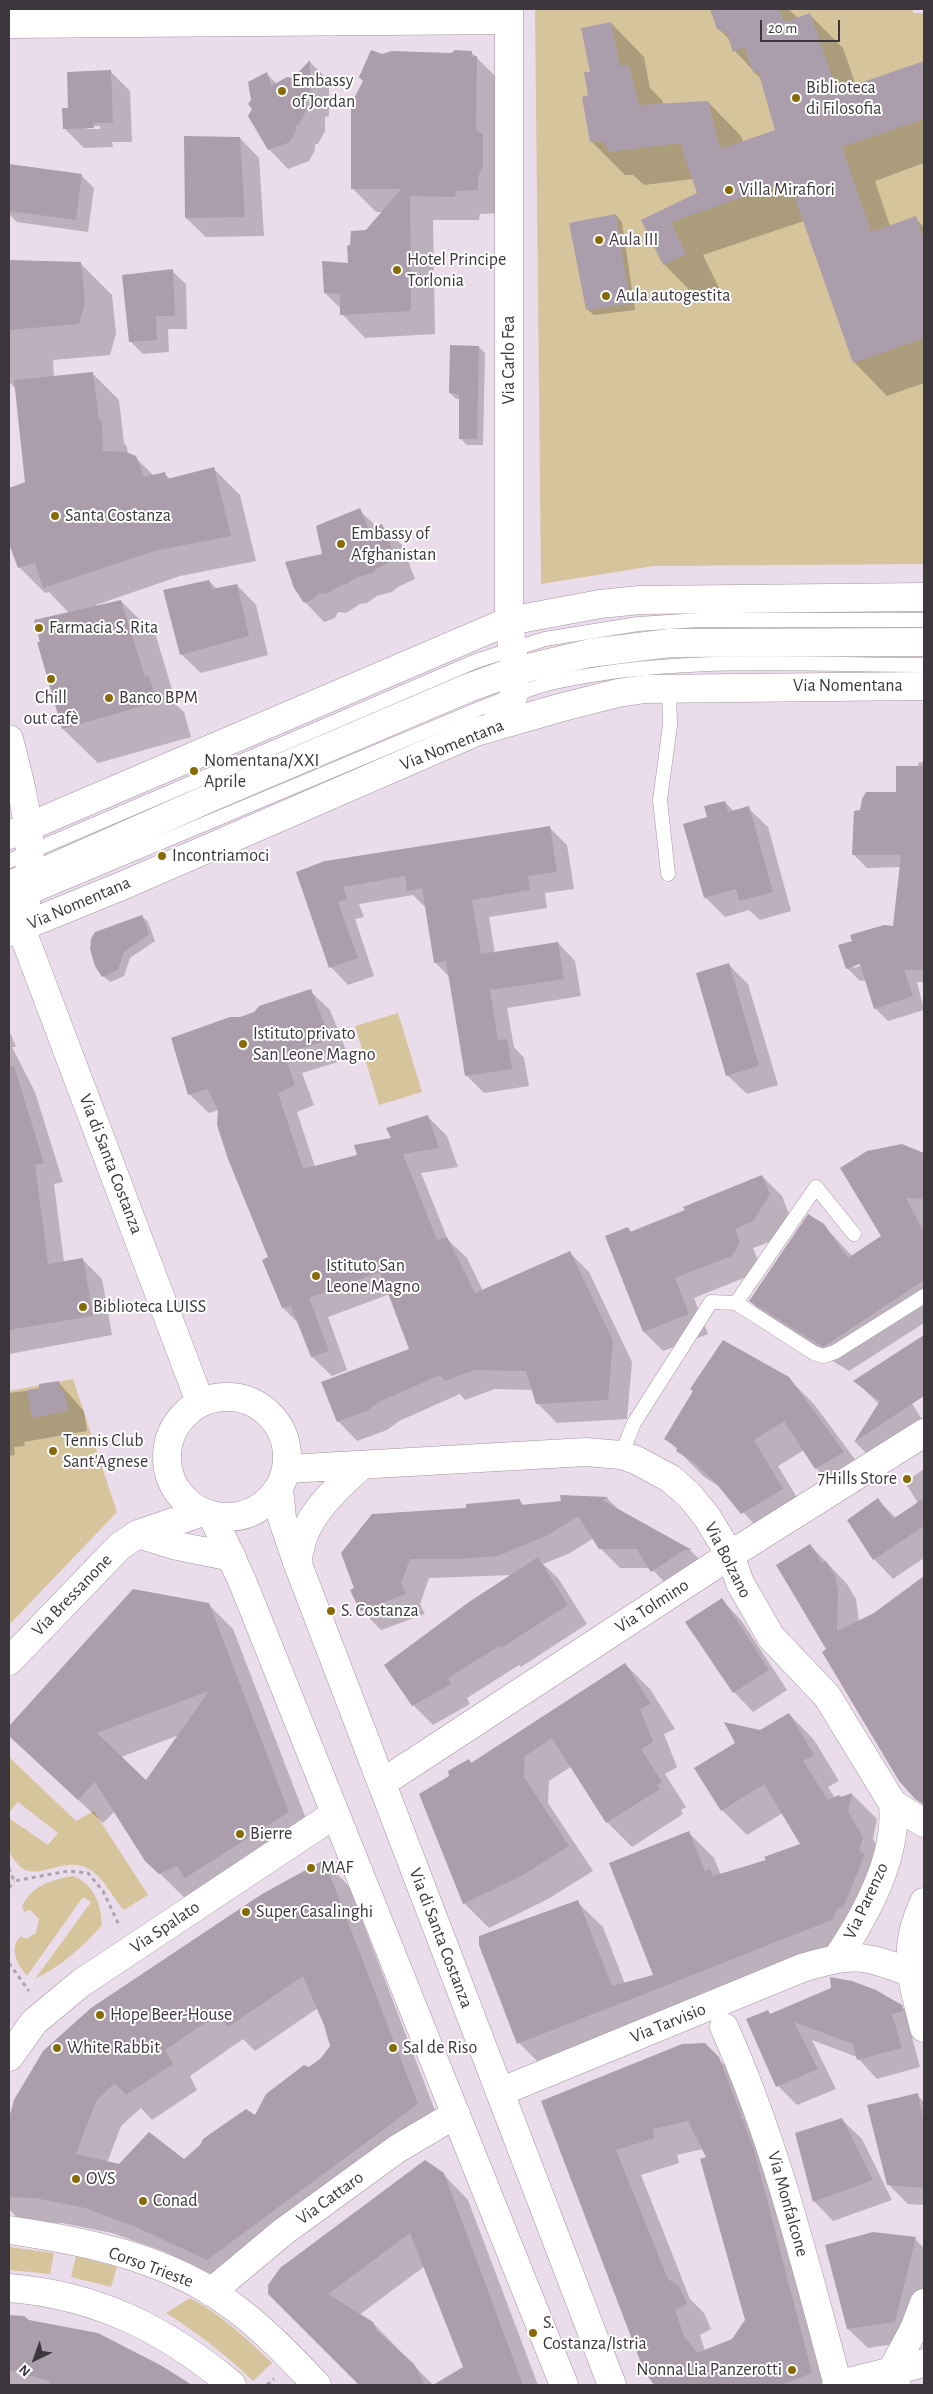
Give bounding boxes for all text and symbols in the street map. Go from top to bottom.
scale bar [763,10,843,42]
text: 20 m [768,21,797,36]
place label: Embassy of Jordan [292,70,355,112]
place label: Biblioteca di Filosofia [806,77,882,120]
marker: Embassy of Jordan [276,85,288,97]
marker: Biblioteca di Filosofia [790,92,802,104]
place label: Villa Mirafiori [739,179,835,201]
marker: Villa Mirafiori [723,184,735,196]
place label: Aula III [609,229,658,251]
marker: Aula III [593,234,605,246]
place label: Hotel Principe Torlonia [407,249,506,292]
marker: Hotel Principe Torlonia [391,264,403,276]
place label: Aula autogestita [616,285,731,307]
marker: Aula autogestita [600,290,612,302]
street label: Via Carlo Fea [498,315,520,405]
place label: Santa Costanza [65,505,171,527]
marker: Santa Costanza [49,510,61,522]
place label: Embassy of Afghanistan [351,523,436,566]
marker: Embassy of Afghanistan [335,538,347,550]
place label: Farmacia S. Rita [49,617,158,639]
marker: Farmacia S. Rita [33,622,45,634]
marker: Chill out cafè [45,673,57,685]
street label: Via Nomentana [793,675,903,697]
place label: Chill out cafè [23,687,79,730]
place label: Banco BPM [119,687,198,709]
marker: Banco BPM [103,692,115,704]
street label: Via Nomentana [397,714,507,776]
place label: Nomentana/XXI Aprile [204,750,319,792]
marker: Nomentana/XXI Aprile [188,765,200,777]
place label: Incontriamoci [172,845,269,867]
marker: Incontriamoci [156,850,168,862]
street label: Via Nomentana [24,872,134,934]
place label: Istituto privato San Leone Magno [253,1023,376,1066]
marker: Istituto privato San Leone Magno [237,1038,249,1050]
street label: Via di Santa Costanza [74,1091,148,1237]
place label: Istituto San Leone Magno [326,1255,420,1298]
marker: Istituto San Leone Magno [310,1270,322,1282]
place label: Biblioteca LUISS [93,1296,206,1318]
marker: Biblioteca LUISS [77,1301,89,1313]
place label: Tennis Club Sant'Agnese [63,1430,148,1472]
marker: Tennis Club Sant'Agnese [47,1445,59,1457]
place label: 7Hills Store [818,1468,897,1490]
marker: 7Hills Store [901,1473,913,1485]
street label: Via Bolzano [700,1518,756,1602]
street label: Via Bressanone [27,1549,117,1641]
street label: Via Tolmino [611,1574,693,1638]
place label: S. Costanza [341,1600,419,1622]
marker: S. Costanza [325,1605,337,1617]
place label: Bierre [250,1823,292,1845]
marker: Bierre [234,1828,246,1840]
place label: MAF [321,1857,353,1879]
street label: Via Parenzo [839,1859,893,1943]
marker: MAF [305,1862,317,1874]
street label: Via di Santa Costanza [404,1865,478,2011]
street label: Via Spalato [126,1896,204,1958]
place label: Super Casalinghi [256,1901,373,1923]
marker: Super Casalinghi [240,1906,252,1918]
street label: Via Tarvisio [627,1998,709,2048]
place label: Hope Beer-House [110,2004,232,2026]
marker: Hope Beer-House [94,2009,106,2021]
place label: White Rabbit [67,2037,160,2059]
place label: Sal de Riso [403,2037,477,2059]
marker: White Rabbit [51,2042,63,2054]
marker: Sal de Riso [387,2042,399,2054]
street label: Via Monfalcone [763,2149,813,2259]
street label: Via Cattaro [292,2166,368,2230]
place label: OVS [86,2168,116,2190]
marker: OVS [70,2173,82,2185]
place label: Conad [153,2190,198,2212]
marker: Conad [137,2195,149,2207]
street label: Corso Trieste [106,2242,196,2292]
place label: S. Costanza/Istria [543,2312,647,2354]
marker: S. Costanza/Istria [527,2327,539,2339]
north arrow [10,2334,60,2384]
place label: Nonna Lia Panzerotti [636,2359,782,2381]
text: N [17,2362,33,2379]
marker: Nonna Lia Panzerotti [786,2364,798,2376]

